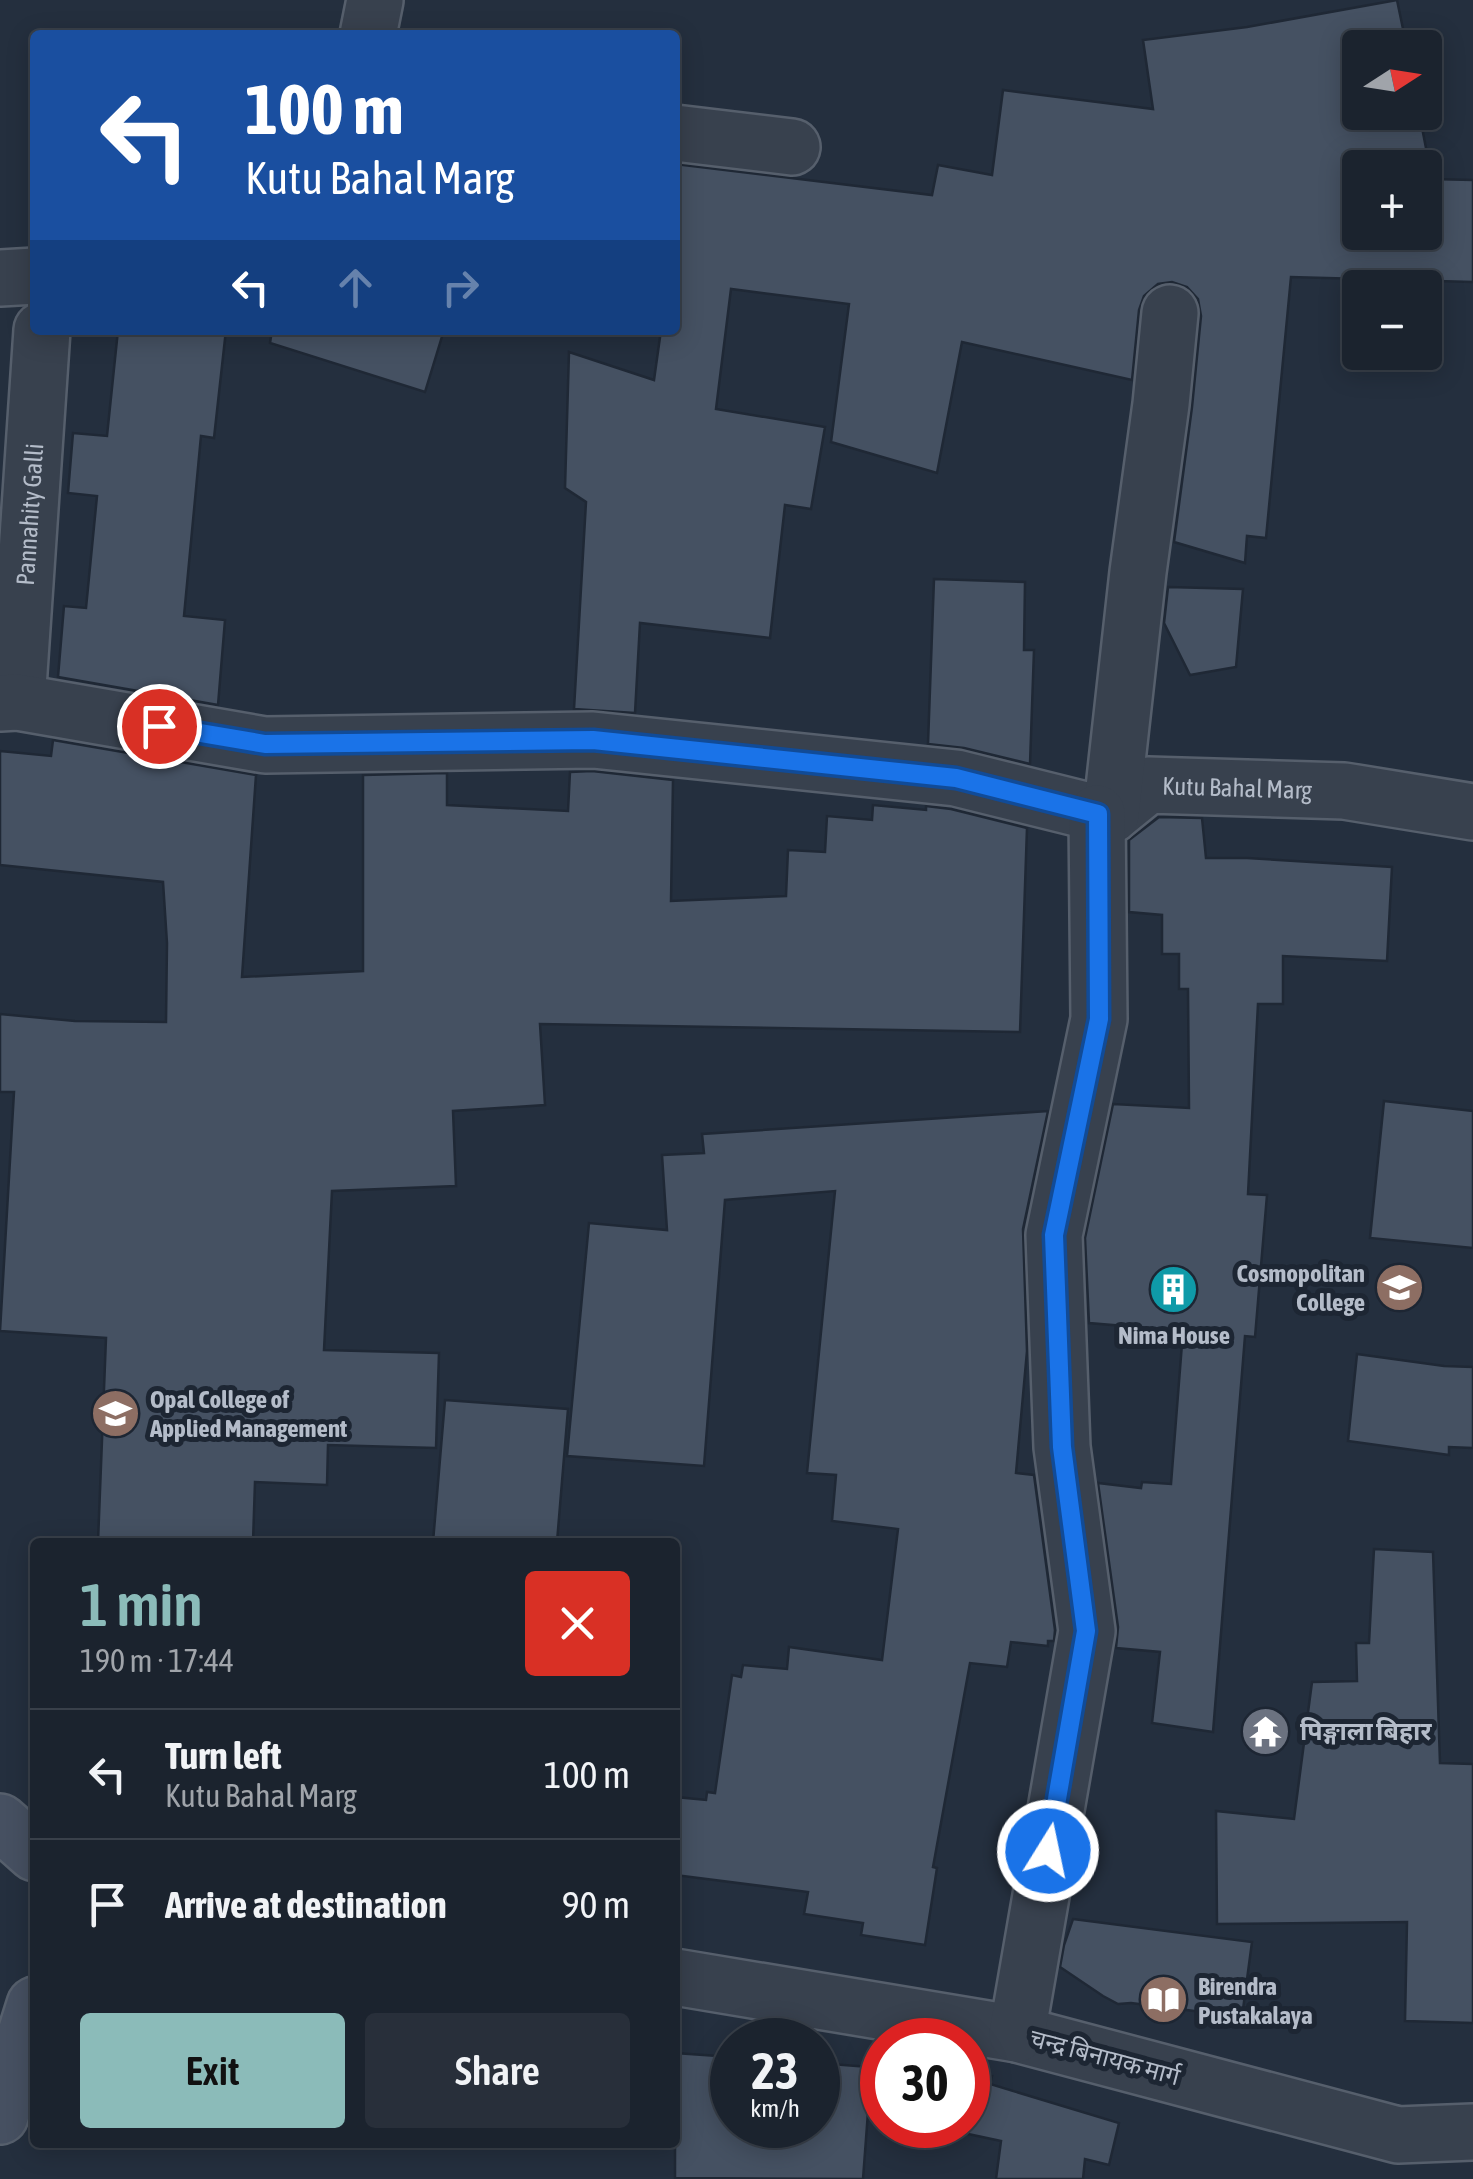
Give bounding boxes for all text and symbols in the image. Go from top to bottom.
north arrow [1342,30,1442,130]
map controls [1342,30,1442,370]
text: 100 m [245,69,404,149]
icon: left [80,70,210,200]
button: + [1342,150,1442,250]
text: Kutu Bahal Marg [245,152,515,204]
icon: left [223,260,278,315]
icon: ahead [328,260,383,315]
icon: right [433,260,488,315]
button: − [1342,270,1442,370]
street label: Pannahity Galli [11,443,48,586]
pin [117,684,202,769]
icon: arrive [132,699,187,754]
street label: Kutu Bahal Marg [1162,771,1313,804]
place label: Cosmopolitan College [1236,1259,1365,1316]
school or university icon: Cosmopolitan College [1374,1261,1426,1313]
building icon: Nima House [1148,1263,1200,1315]
place label: Nima House [1118,1321,1230,1349]
place label: Opal College of Applied Management [149,1385,348,1442]
school or university icon: Opal College of Applied Management [89,1387,141,1439]
text: 1 min [80,1570,203,1639]
button: close [525,1571,630,1676]
text: 190 m · 17:44 [80,1642,234,1679]
temple icon: पिङ्गाला बिहार [1239,1705,1291,1757]
place label: पिङ्गाला बिहार [1300,1717,1432,1745]
text: Turn left [165,1734,281,1777]
icon: left [80,1747,135,1802]
text: 100 m [544,1753,630,1796]
text: Kutu Bahal Marg [165,1777,357,1814]
position arrow [996,1799,1100,1903]
icon: arrive [80,1877,135,1932]
text: Arrive at destination [165,1883,447,1926]
text: 90 m [562,1883,630,1926]
place label: Birendra Pustakalaya [1198,1972,1313,2029]
library icon: Birendra Pustakalaya [1137,1974,1189,2026]
button: Exit [80,2013,345,2128]
button: Share [365,2013,630,2128]
speed limit sign: 30 [860,2018,990,2148]
street label: चन्द्र बिनायक मार्ग [1027,2024,1184,2091]
text: 23 [751,2042,798,2100]
text: km/h [750,2094,800,2122]

